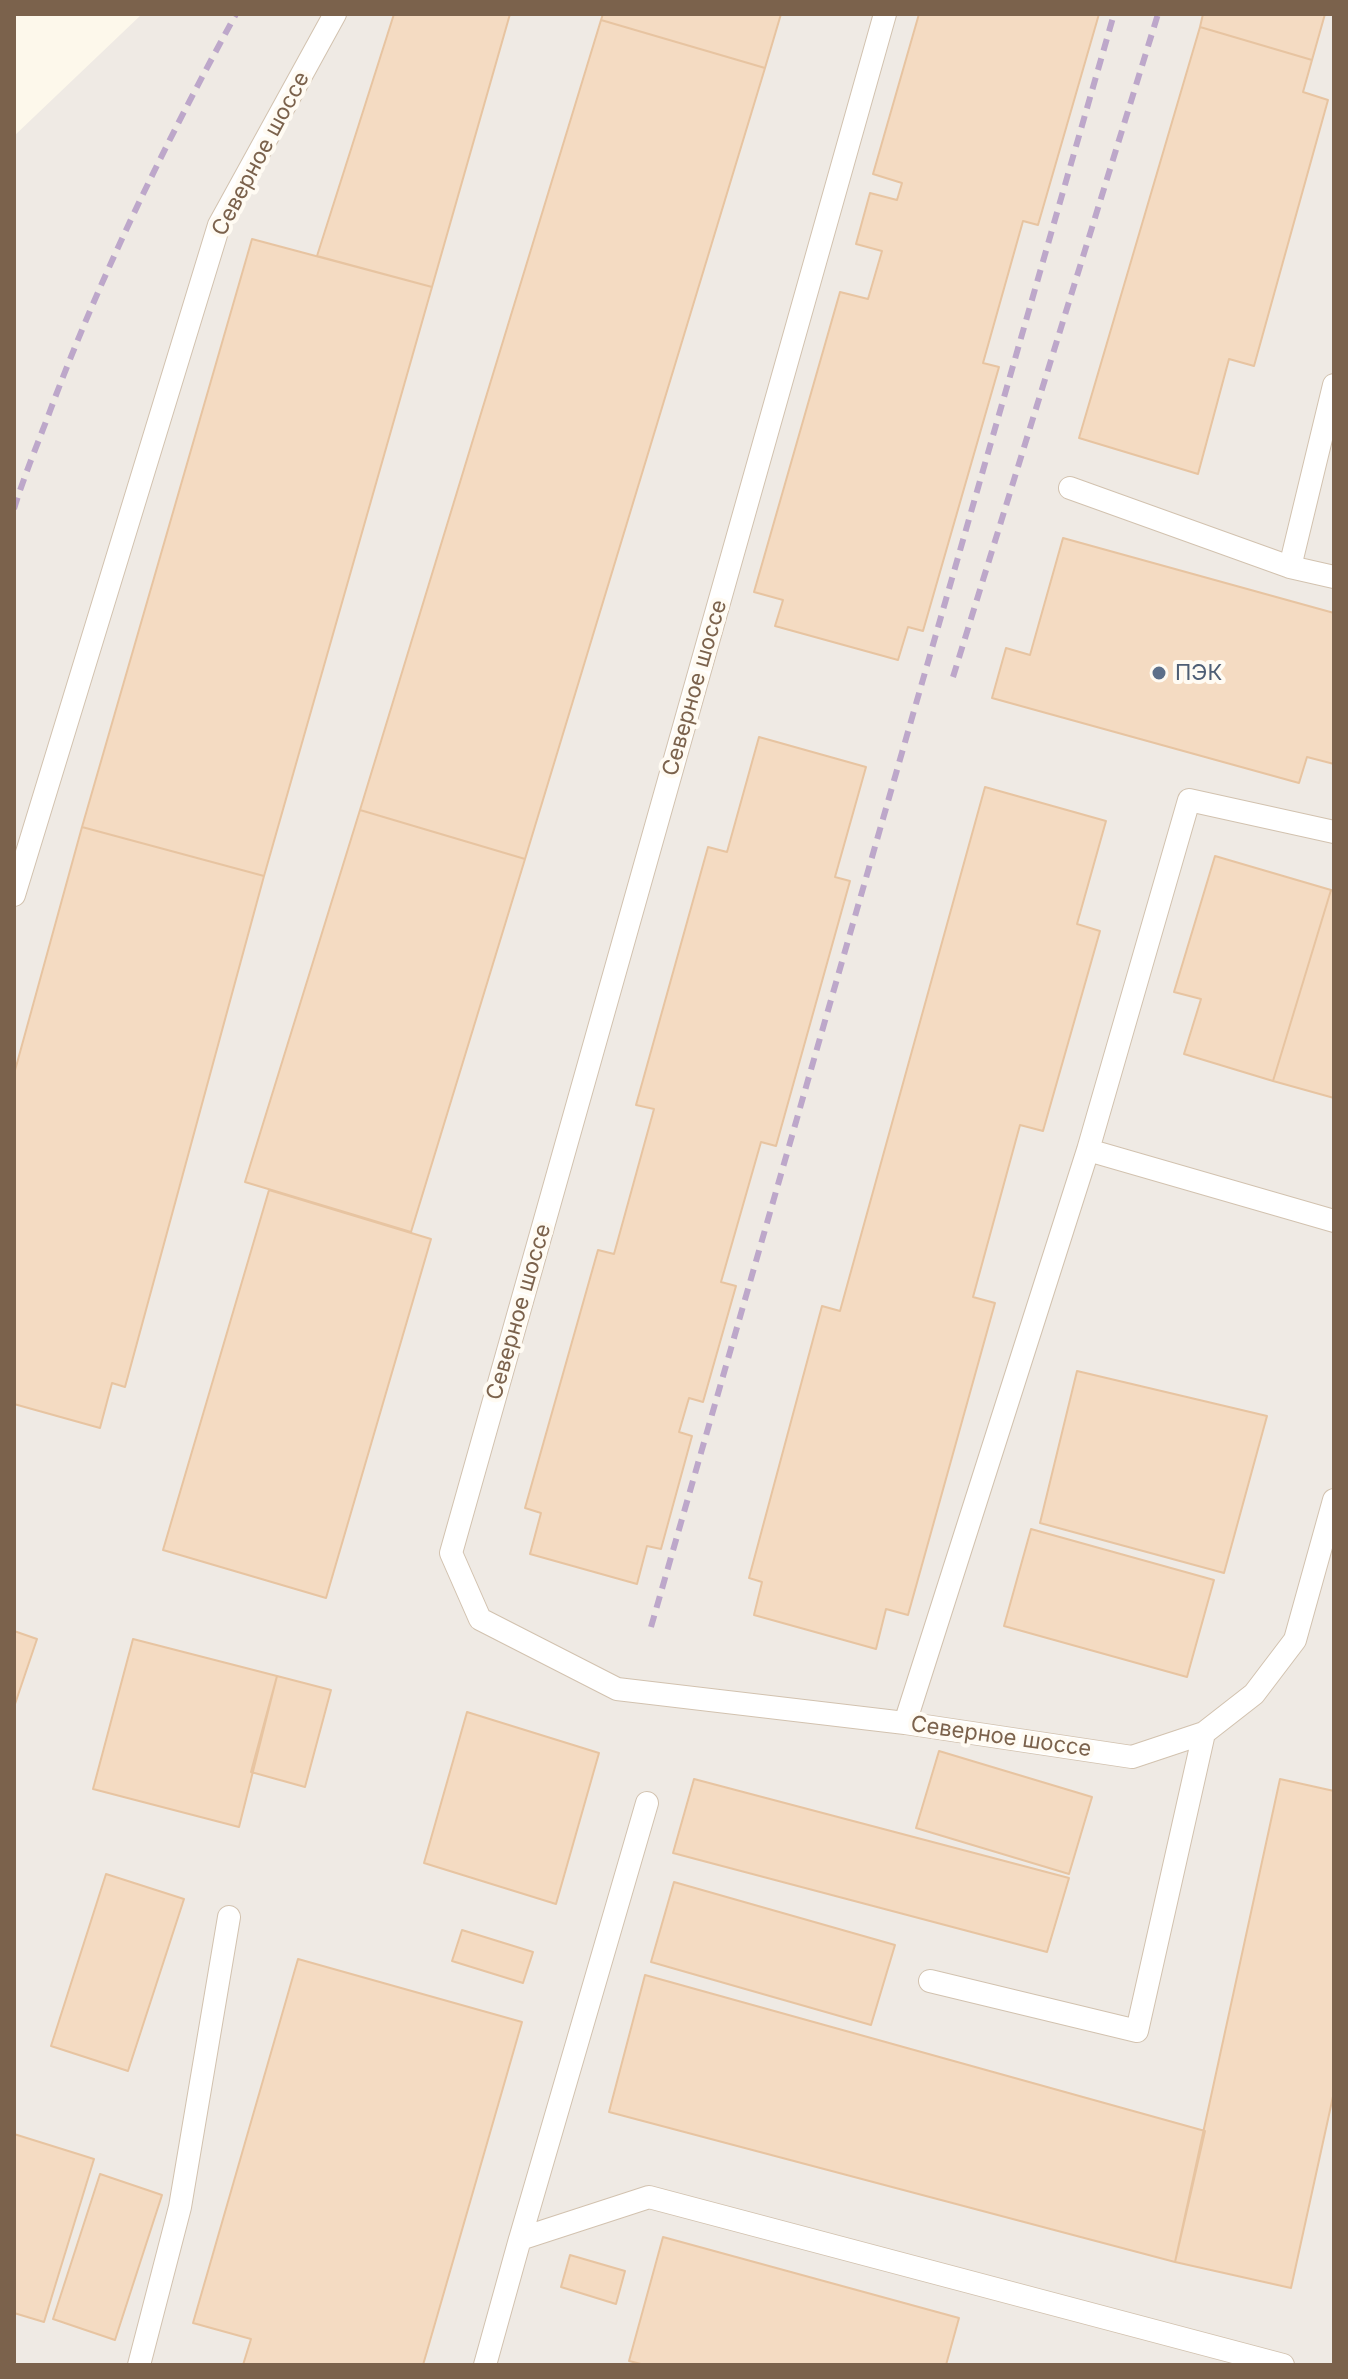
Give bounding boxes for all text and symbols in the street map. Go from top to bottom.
street label: Северное шоссе [207,67,315,241]
street label: Северное шоссе [657,597,733,779]
place label: ПЭК [1175,660,1222,686]
marker: ПЭК [1150,664,1168,682]
street label: Северное шоссе [481,1221,557,1403]
street label: Северное шоссе [909,1711,1093,1763]

